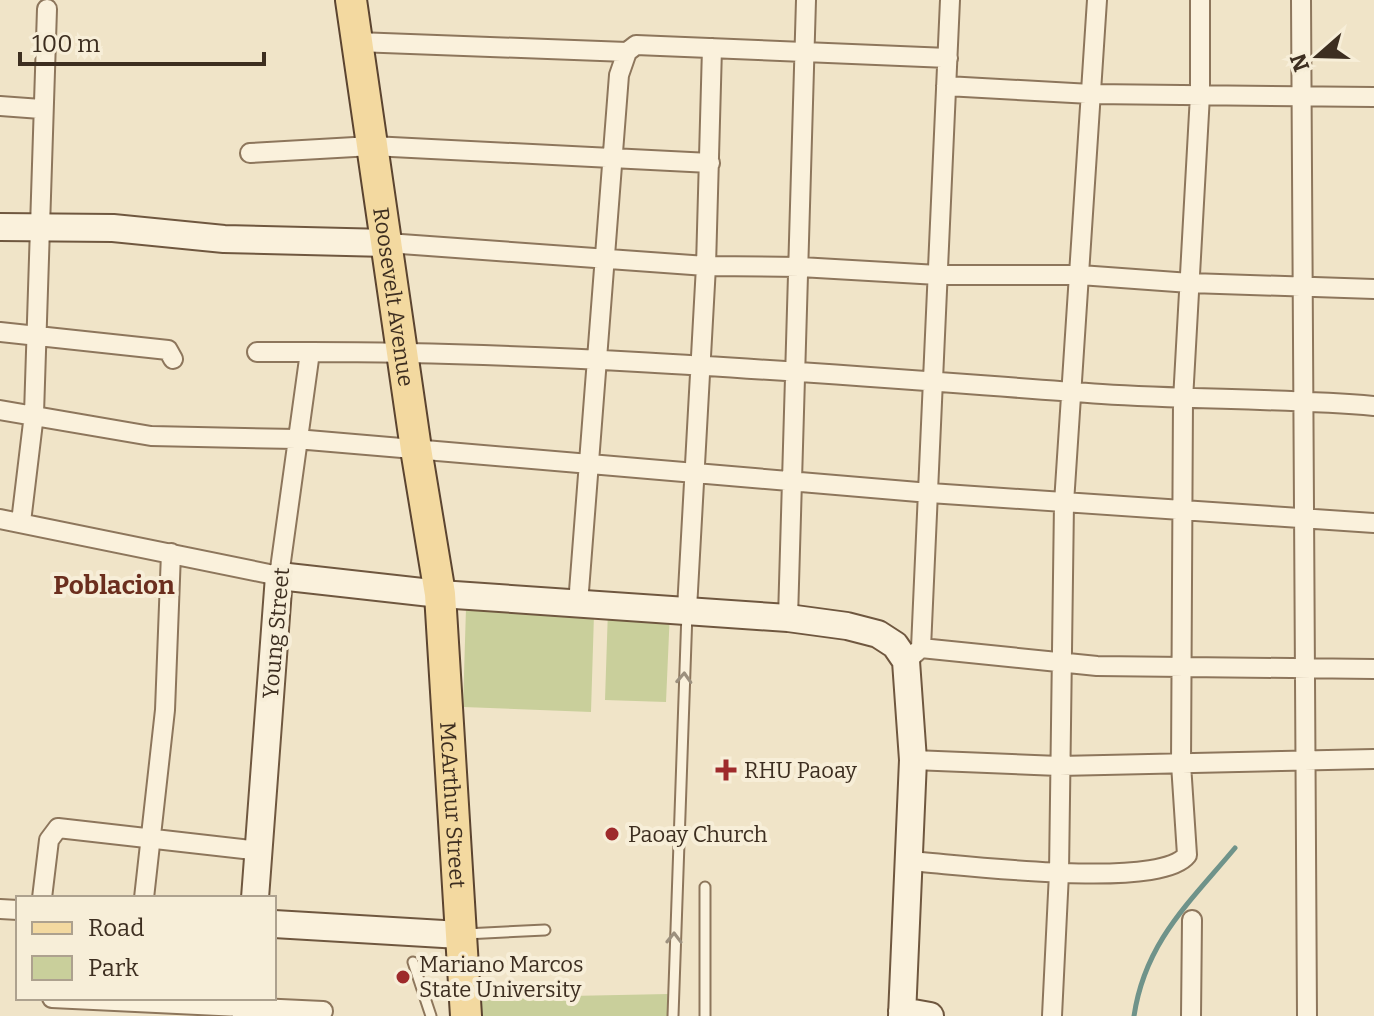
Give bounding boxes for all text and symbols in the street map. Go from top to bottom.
scale bar [20,16,264,66]
north arrow [1278,16,1358,96]
text: 100 m [32,30,100,58]
text: N [1284,50,1315,75]
street label: Roosevelt Avenue [368,205,420,388]
street label: Young Street [257,566,295,700]
district label: Poblacion [53,570,175,601]
one-way arrow [675,671,692,684]
street label: McArthur Street [434,721,472,889]
place label: RHU Paoay [744,757,857,784]
marker: RHU Paoay [715,759,737,781]
place label: Paoay Church [628,821,768,848]
marker: Paoay Church [603,825,621,843]
legend [16,896,276,1000]
text: Road [88,914,144,942]
one-way arrow [666,931,683,944]
place label: Mariano Marcos State University [419,951,584,1003]
text: Park [88,954,139,982]
marker: Mariano Marcos State University [394,968,412,986]

